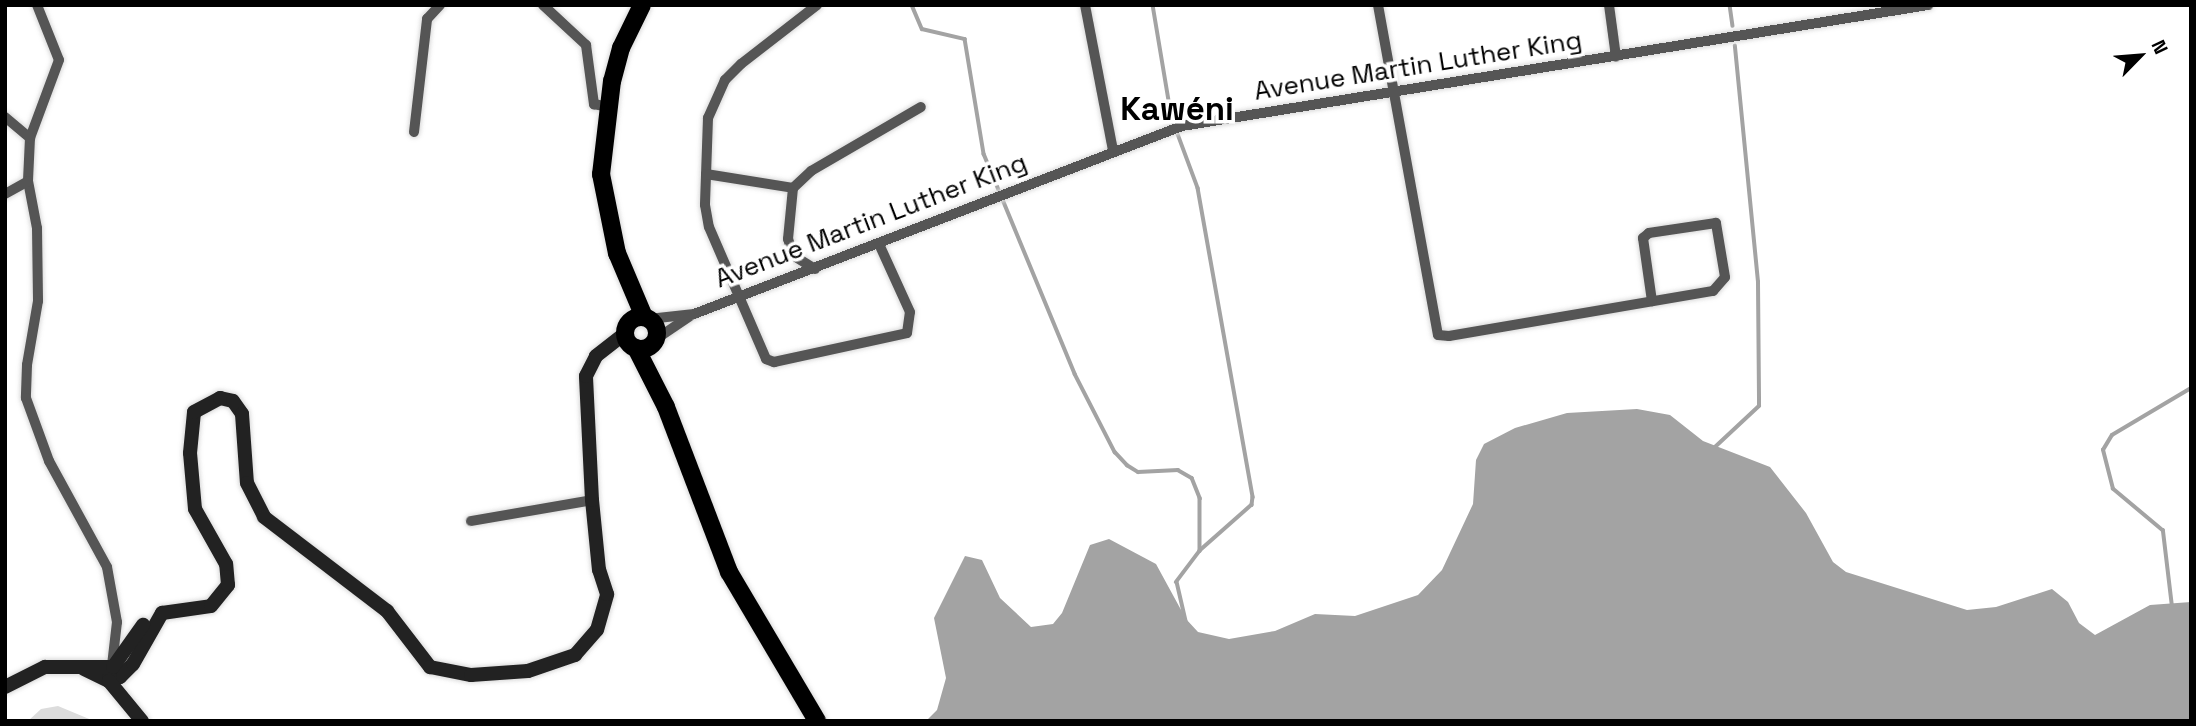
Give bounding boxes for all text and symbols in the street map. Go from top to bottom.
north arrow [2105,21,2175,91]
street label: Avenue Martin Luther King [1252,25,1584,107]
text: N [2145,36,2174,58]
district label: Kawéni [1120,90,1234,130]
street label: Avenue Martin Luther King [711,147,1031,295]

